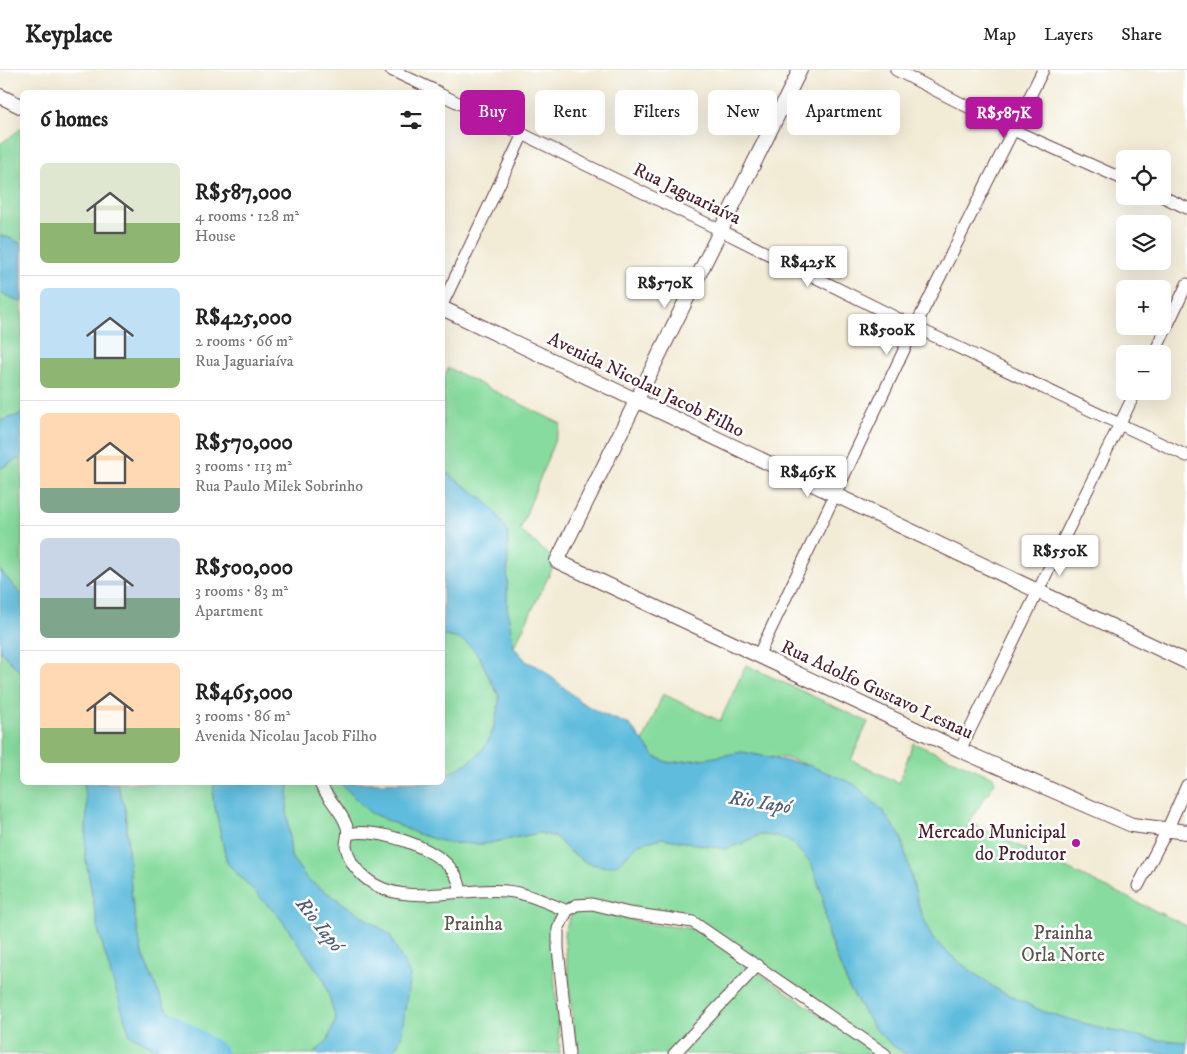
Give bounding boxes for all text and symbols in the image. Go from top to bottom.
text: Keyplace [25,20,113,50]
text: Map [983,24,1016,46]
text: Layers [1044,24,1093,46]
text: Share [1121,24,1162,46]
chip: Buy [460,90,525,135]
chip: Rent [535,90,605,135]
chip: Filters [615,90,698,135]
chip: New [708,90,777,135]
chip: Apartment [787,90,900,135]
pin: R$587K [963,97,1045,139]
text: R$587K [977,103,1031,123]
icon: filters [397,106,425,134]
text: 6 homes [40,107,108,133]
map controls [1116,150,1171,400]
button: locate [1116,150,1171,205]
street label: Rua Jaguariaíva [629,158,745,230]
text: R$587,000 [195,180,292,206]
icon: home [80,183,140,243]
text: 4 rooms · 128 m² [195,206,299,226]
button: layers [1116,215,1171,270]
text: House [195,226,236,246]
pin: R$425K [767,246,849,288]
text: R$425K [780,252,836,272]
pin: R$570K [624,266,706,309]
text: R$570K [637,273,693,293]
button: + [1116,280,1171,335]
text: R$425,000 [195,305,292,331]
icon: home [80,308,140,368]
pin: R$500K [846,314,928,356]
text: R$500K [859,320,915,340]
street label: Avenida Nicolau Jacob Filho [544,327,748,443]
text: 2 rooms · 66 m² [195,331,293,351]
button: − [1116,345,1171,400]
text: Rua Jaguariaíva [195,351,294,371]
text: R$570,000 [195,430,293,456]
icon: home [80,433,140,493]
text: 3 rooms · 113 m² [195,456,292,476]
pin: R$465K [767,456,849,498]
text: R$465K [780,462,836,482]
text: Rua Paulo Milek Sobrinho [195,476,363,496]
pin: R$550K [1019,534,1101,577]
text: R$550K [1032,541,1088,561]
text: R$500,000 [195,555,293,581]
icon: home [80,558,140,618]
text: 3 rooms · 83 m² [195,581,288,601]
text: Apartment [195,601,263,621]
street label: Rua Adolfo Gustavo Lesnau [777,635,977,745]
text: R$465,000 [195,680,293,706]
icon: home [80,683,140,743]
text: 3 rooms · 86 m² [195,706,290,726]
text: Avenida Nicolau Jacob Filho [195,726,377,746]
water label: Rio Iapó [726,786,795,821]
place label: Mercado Municipal do Produtor [918,821,1066,866]
marker: Mercado Municipal do Produtor [1070,837,1082,849]
water label: Rio Iapó [289,892,350,959]
park label: Prainha [443,913,503,936]
park label: Prainha Orla Norte [1021,922,1105,967]

